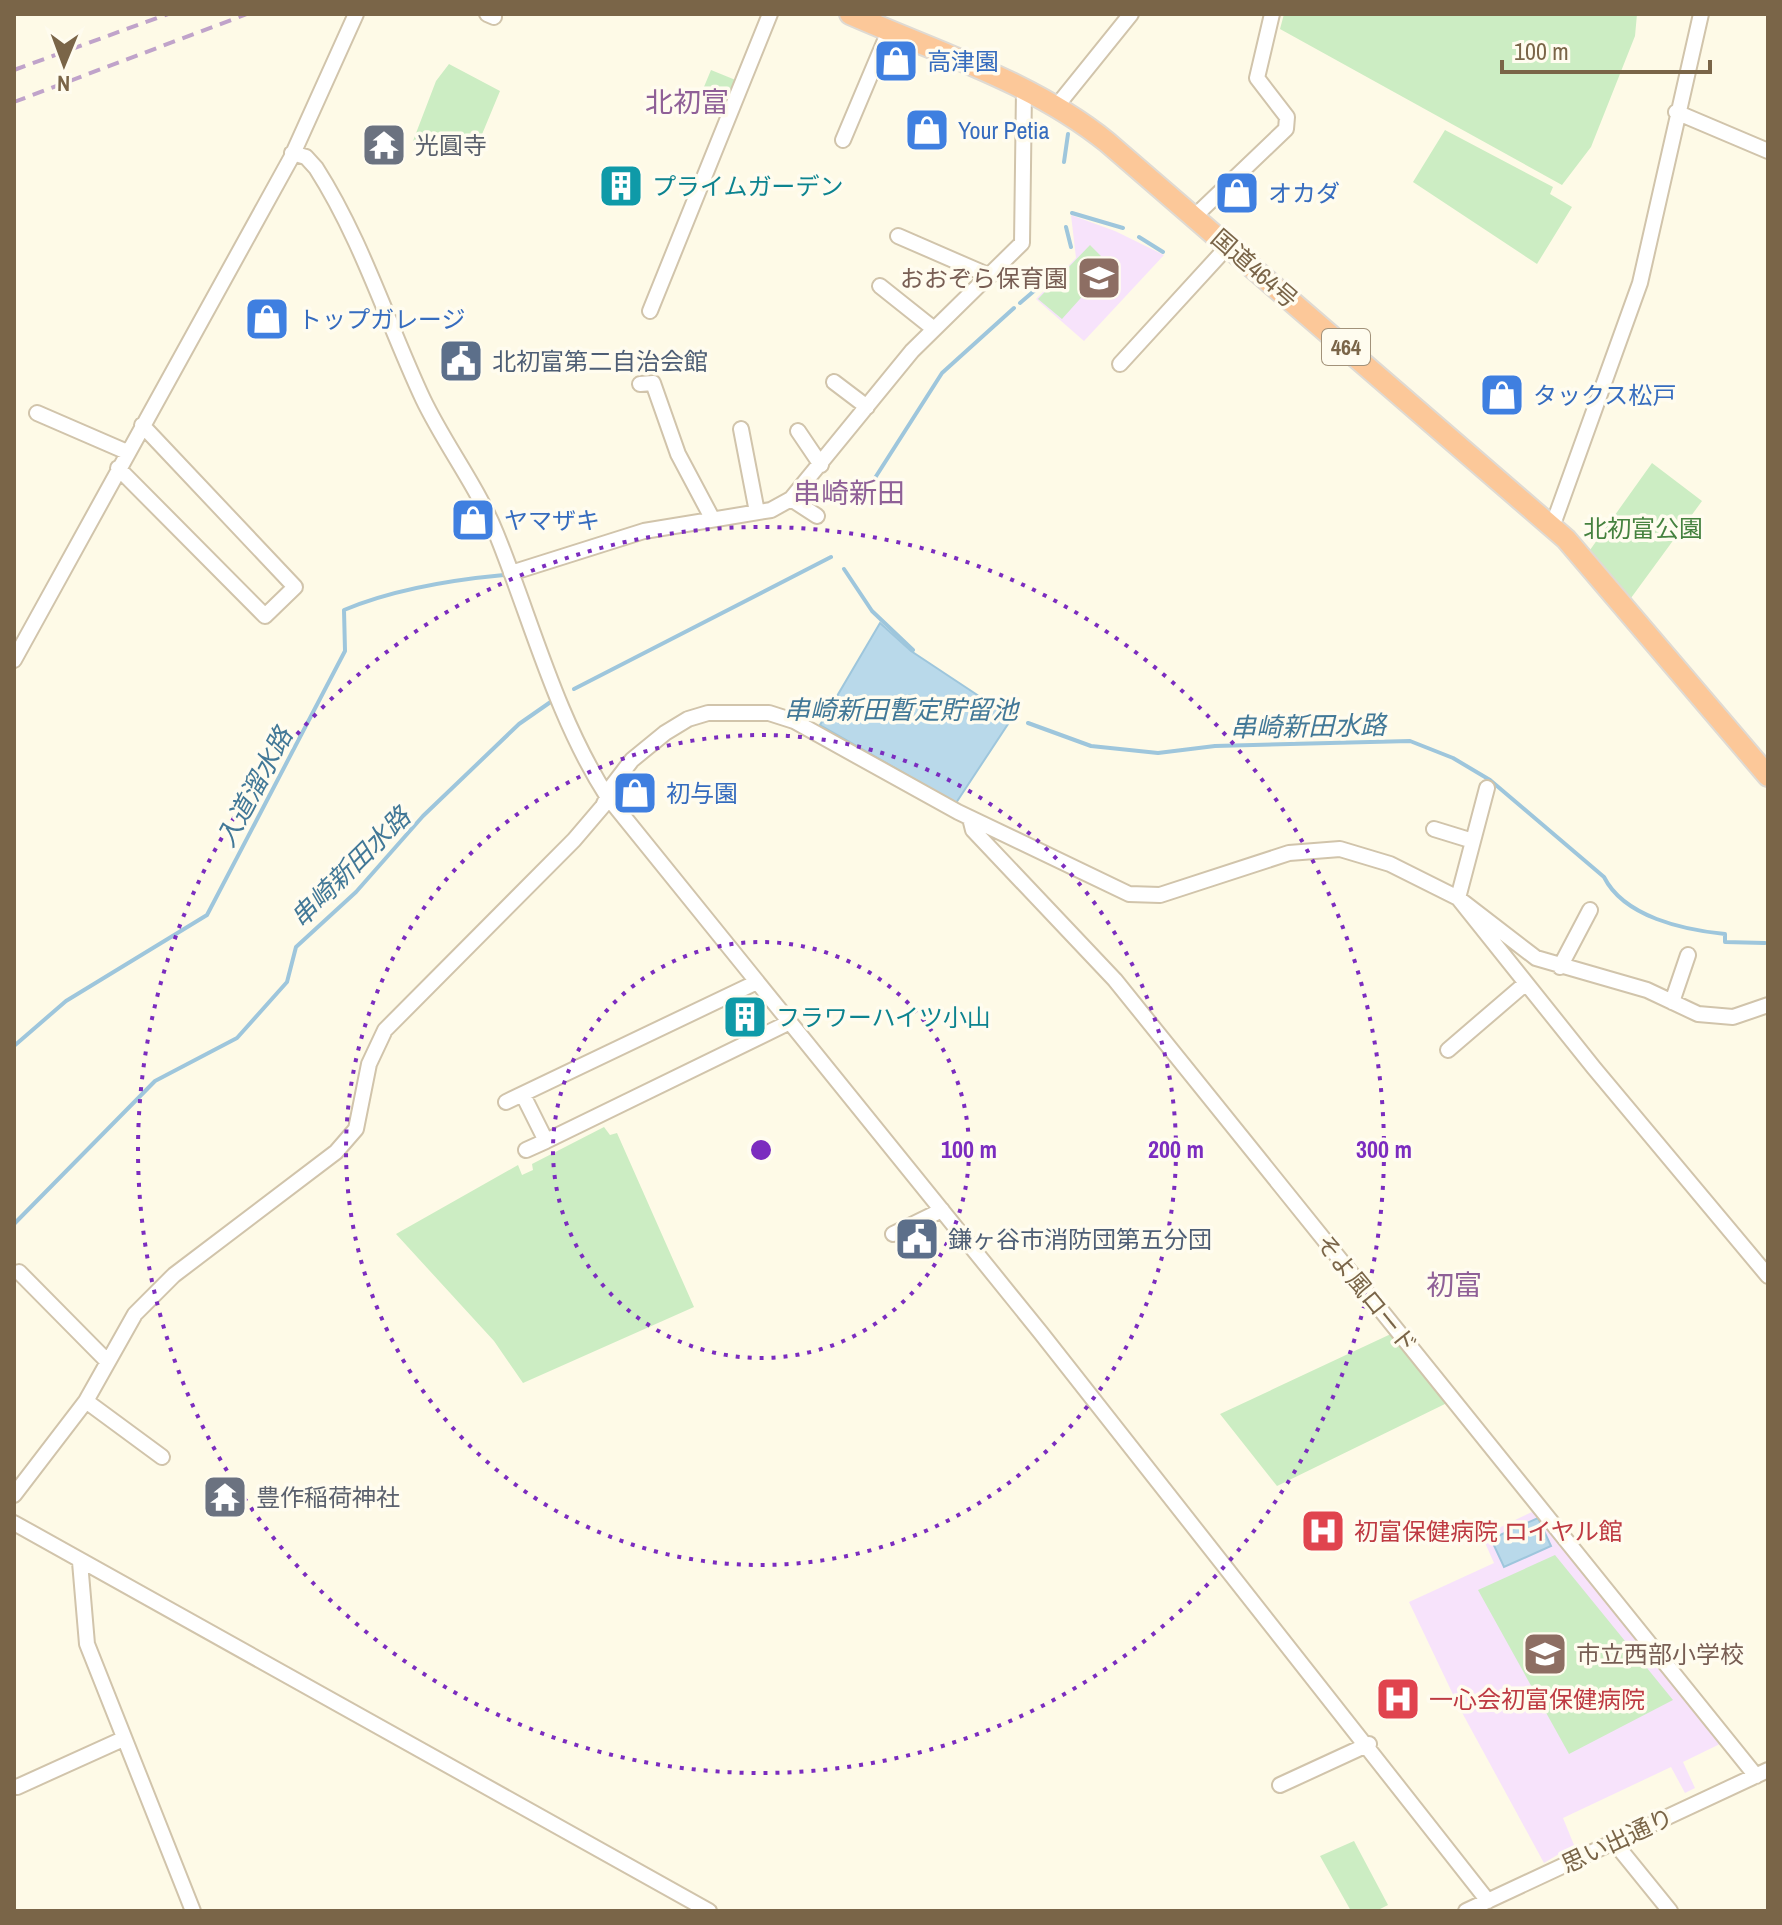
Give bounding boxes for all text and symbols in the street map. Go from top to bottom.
north arrow [24,24,104,104]
scale bar [1502,24,1710,74]
text: 100 m [1514,35,1569,67]
shop icon: 高津園 [872,37,920,85]
place label: 高津園 [927,45,999,77]
text: N [57,69,70,99]
district label: 北初富 [645,83,729,121]
shop icon: Your Petia [903,106,951,154]
place label: Your Petia [958,114,1049,146]
temple icon: 光圓寺 [360,121,408,169]
place label: 光圓寺 [415,129,487,161]
building icon: プライムガーデン [597,162,645,210]
shop icon: オカダ [1213,169,1261,217]
place label: プライムガーデン [652,170,844,202]
place label: オカダ [1268,177,1340,209]
street label: 国道464号 [1205,222,1305,314]
school or university icon: おおぞら保育園 [1075,254,1123,302]
place label: おおぞら保育園 [900,262,1068,294]
shop icon: トップガレージ [243,295,291,343]
place label: トップガレージ [298,303,466,335]
road number: 464 [1322,329,1370,365]
public building icon: 北初富第二自治会館 [437,337,485,385]
place label: 北初富第二自治会館 [492,345,708,377]
shop icon: タックス松戸 [1478,371,1526,419]
place label: タックス松戸 [1533,379,1676,411]
district label: 串崎新田 [793,474,905,512]
shop icon: ヤマザキ [449,496,497,544]
place label: ヤマザキ [504,504,600,536]
park label: 北初富公園 [1583,512,1703,544]
water label: 串崎新田暫定貯留池 [784,692,1021,727]
water label: 串崎新田水路 [1230,707,1388,745]
water label: 入道溜水路 [208,720,301,853]
shop icon: 初与園 [611,769,659,817]
place label: 初与園 [666,777,738,809]
water label: 串崎新田水路 [282,798,419,935]
building icon: フラワーハイツ小山 [721,993,769,1041]
place label: フラワーハイツ小山 [776,1001,991,1033]
text: 100 m [941,1133,997,1165]
text: 200 m [1148,1133,1204,1165]
text: 300 m [1356,1133,1412,1165]
centre of rings [747,1136,775,1164]
public building icon: 鎌ヶ谷市消防団第五分団 [893,1215,941,1263]
place label: 鎌ヶ谷市消防団第五分団 [948,1223,1212,1255]
street label: そよ風ロード [1309,1227,1425,1359]
district label: 初富 [1426,1266,1482,1304]
temple icon: 豊作稲荷神社 [201,1473,249,1521]
place label: 豊作稲荷神社 [256,1481,400,1513]
hospital icon: 初富保健病院 ロイヤル館 [1299,1507,1347,1555]
place label: 初富保健病院 ロイヤル館 [1354,1515,1623,1547]
school or university icon: 市立西部小学校 [1521,1630,1569,1678]
place label: 市立西部小学校 [1576,1638,1744,1670]
hospital icon: 一心会初富保健病院 [1374,1675,1422,1723]
place label: 一心会初富保健病院 [1429,1683,1645,1715]
street label: 思い出通り [1556,1800,1678,1880]

